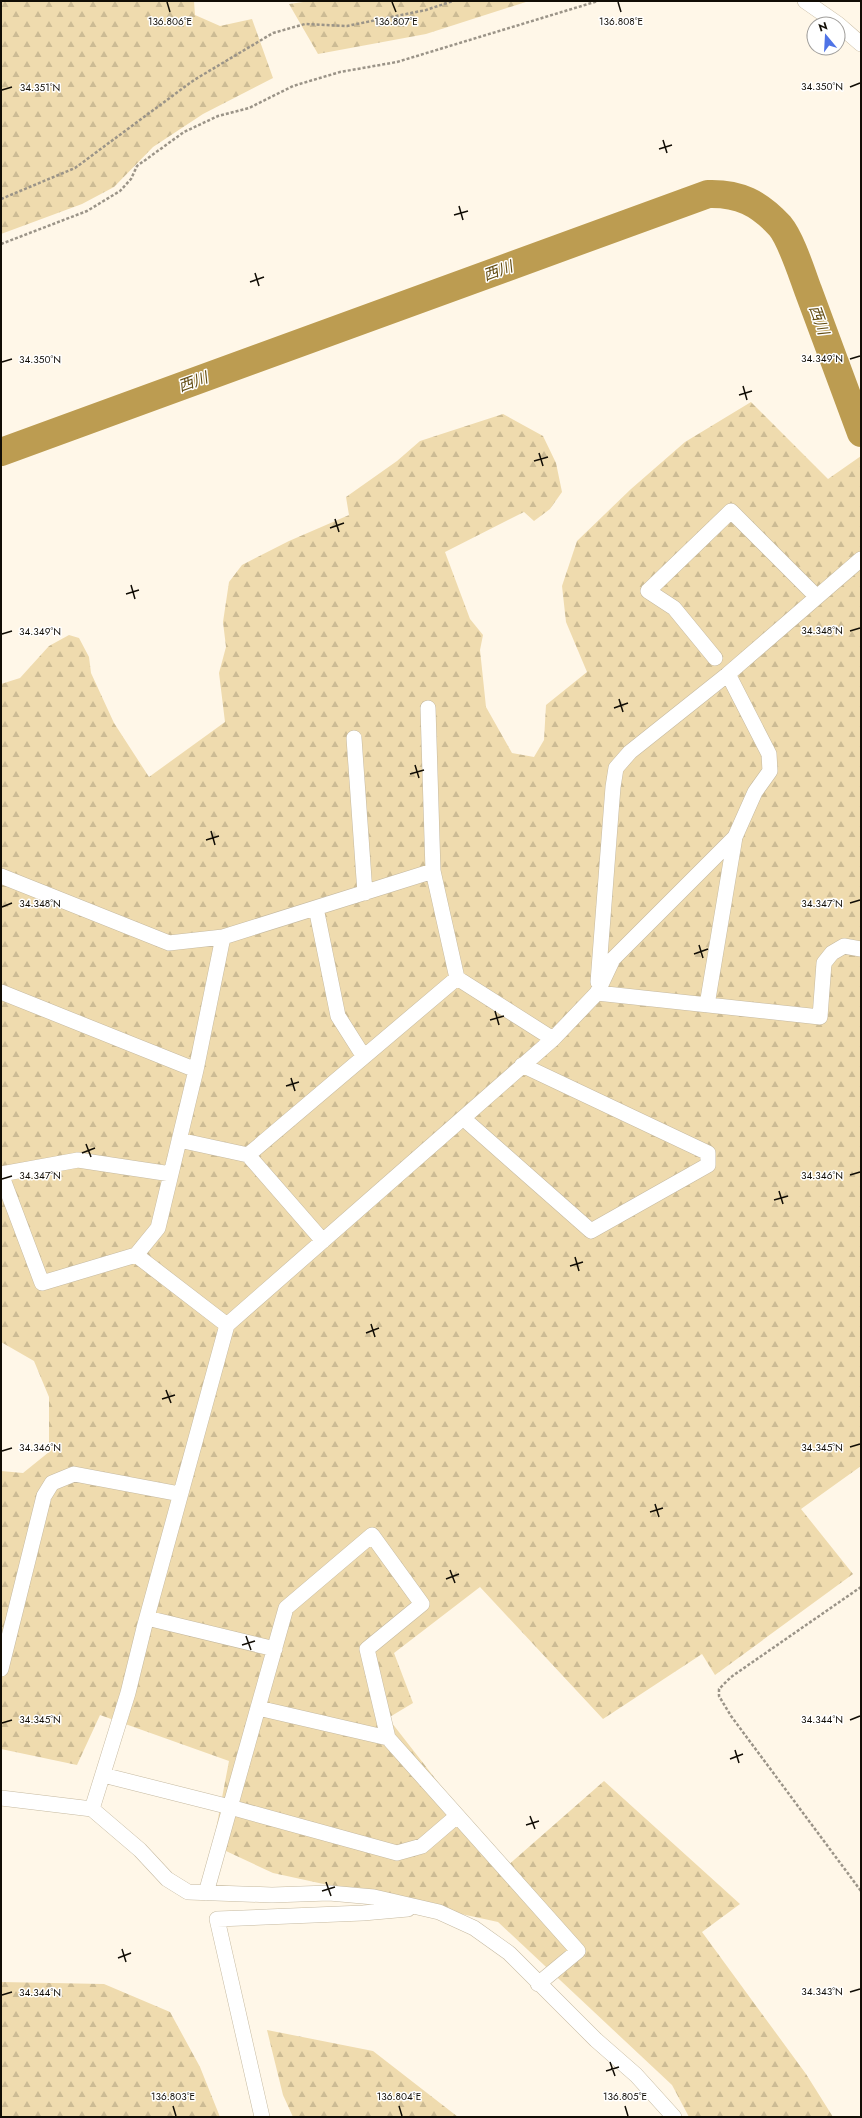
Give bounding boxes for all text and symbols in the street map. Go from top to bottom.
text: 136.806°E [148,14,192,29]
text: 136.807°E [374,14,418,29]
text: 136.808°E [599,14,643,29]
north arrow [806,16,846,56]
text: N [816,18,830,35]
text: 34.350°N [801,79,843,94]
text: 34.351°N [20,80,60,95]
water label: 西川 [480,255,518,286]
water label: 西川 [804,302,835,340]
text: 34.349°N [801,351,843,366]
text: 34.350°N [19,352,61,367]
water label: 西川 [175,366,213,397]
text: 34.348°N [801,623,843,638]
text: 34.349°N [19,624,61,639]
text: 34.348°N [19,896,61,911]
text: 34.347°N [801,896,843,911]
text: 34.347°N [19,1168,61,1183]
text: 34.346°N [801,1168,843,1183]
text: 34.346°N [19,1440,61,1455]
text: 34.345°N [801,1440,843,1455]
text: 34.345°N [19,1712,61,1727]
text: 34.344°N [801,1712,843,1727]
text: 34.343°N [801,1984,843,1999]
text: 34.344°N [19,1985,61,2000]
text: 136.803°E [151,2089,195,2104]
text: 136.804°E [377,2089,421,2104]
text: 136.805°E [603,2089,647,2104]

